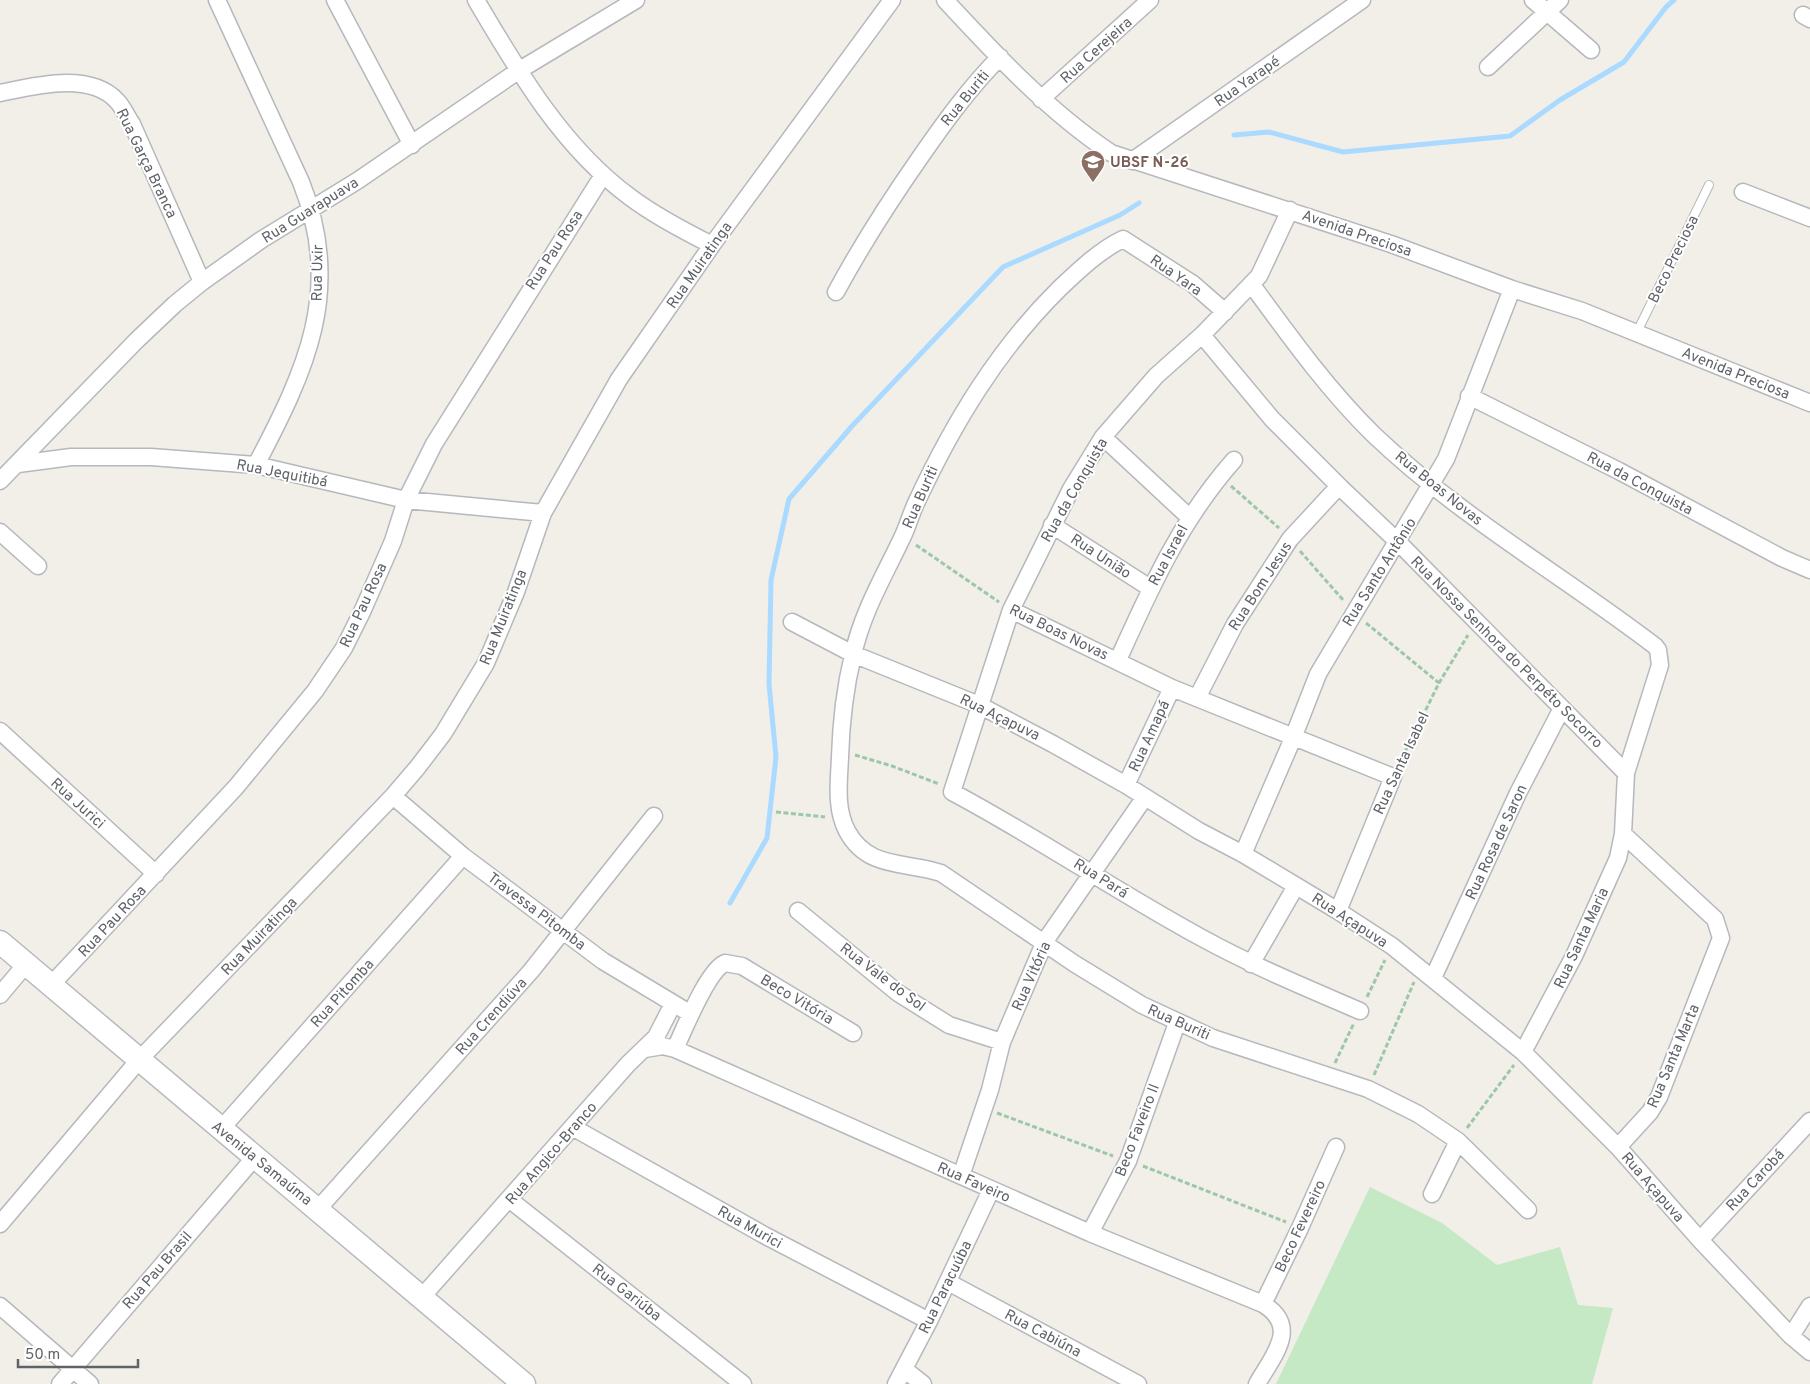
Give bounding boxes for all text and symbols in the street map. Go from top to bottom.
street label: Rua Cerejeira [1057,14,1137,88]
street label: Rua Yarapé [1211,53,1285,112]
street label: Rua Buriti [938,67,995,131]
street label: Rua Garça Branca [111,106,180,222]
school or university icon: UBSF N-26 [1080,149,1106,183]
place label: UBSF N-26 [1110,154,1189,173]
street label: Rua Guarapuava [259,174,363,249]
street label: Rua Pau Rosa [522,207,588,294]
street label: Avenida Preciosa [1299,207,1414,262]
street label: Beco Preciosa [1645,213,1704,307]
street label: Rua Muiratinga [663,219,737,313]
street label: Rua Uxir [309,244,328,302]
street label: Rua Yara [1145,251,1205,301]
street label: Avenida Preciosa [1679,344,1792,405]
street label: Rua da Conquista [1038,435,1113,546]
street label: Rua Boas Novas [1390,448,1486,531]
street label: Rua da Conquista [1583,448,1696,520]
street label: Rua Jequitibá [235,456,329,493]
street label: Rua Buriti [899,463,944,532]
street label: Rua Santo Antônio [1339,515,1421,631]
street label: Rua Israel [1145,522,1193,589]
street label: Rua União [1066,531,1134,584]
street label: Rua Bom Jesus [1225,539,1297,635]
street label: Rua Nossa Senhora do Perpéto Socorro [1406,553,1606,753]
street label: Rua Pau Rosa [336,560,392,651]
street label: Rua Muiratinga [477,567,532,668]
street label: Rua Boas Novas [1006,601,1111,666]
street label: Rua Açapuva [956,691,1043,746]
street label: Rua Amapá [1126,698,1175,775]
street label: Rua Santa Isabel [1370,709,1434,818]
street label: Rua Jurici [46,775,108,834]
street label: Rua Rosa de Saron [1462,782,1532,903]
street label: Rua Pará [1069,855,1131,903]
street label: Travessa Pitomba [483,869,589,955]
street label: Rua Pau Rosa [75,882,151,962]
street label: Rua Santa Maria [1551,885,1614,992]
street label: Rua Açapuva [1308,890,1391,953]
street label: Rua Muiratinga [218,894,302,980]
street label: Rua Vitória [1009,939,1056,1014]
street label: Rua Vale do Sol [835,940,929,1017]
street label: Rua Pitomba [307,956,379,1032]
street label: Beco Vitória [756,971,836,1030]
street label: Rua Crendiúva [452,974,532,1060]
street label: Rua Buriti [1144,1001,1213,1046]
street label: Rua Santa Marta [1644,1002,1705,1111]
street label: Beco Faveiro II [1112,1081,1165,1180]
street label: Rua Angico-Branco [502,1099,602,1209]
street label: Avenida Samaúma [207,1118,315,1211]
street label: Rua Carobá [1723,1146,1790,1216]
street label: Rua Açapuva [1616,1149,1688,1227]
street label: Rua Faveiro [934,1159,1013,1208]
street label: Beco Fevereiro [1272,1177,1331,1276]
street label: Rua Murici [714,1203,785,1254]
street label: Rua Pau Brasil [119,1228,197,1314]
street label: Rua Paracuúba [916,1238,977,1337]
street label: Rua Gariúba [588,1260,664,1326]
street label: Rua Cabiúna [1001,1306,1084,1363]
scale bar [18,1336,138,1368]
text: 50 m [25,1346,60,1365]

